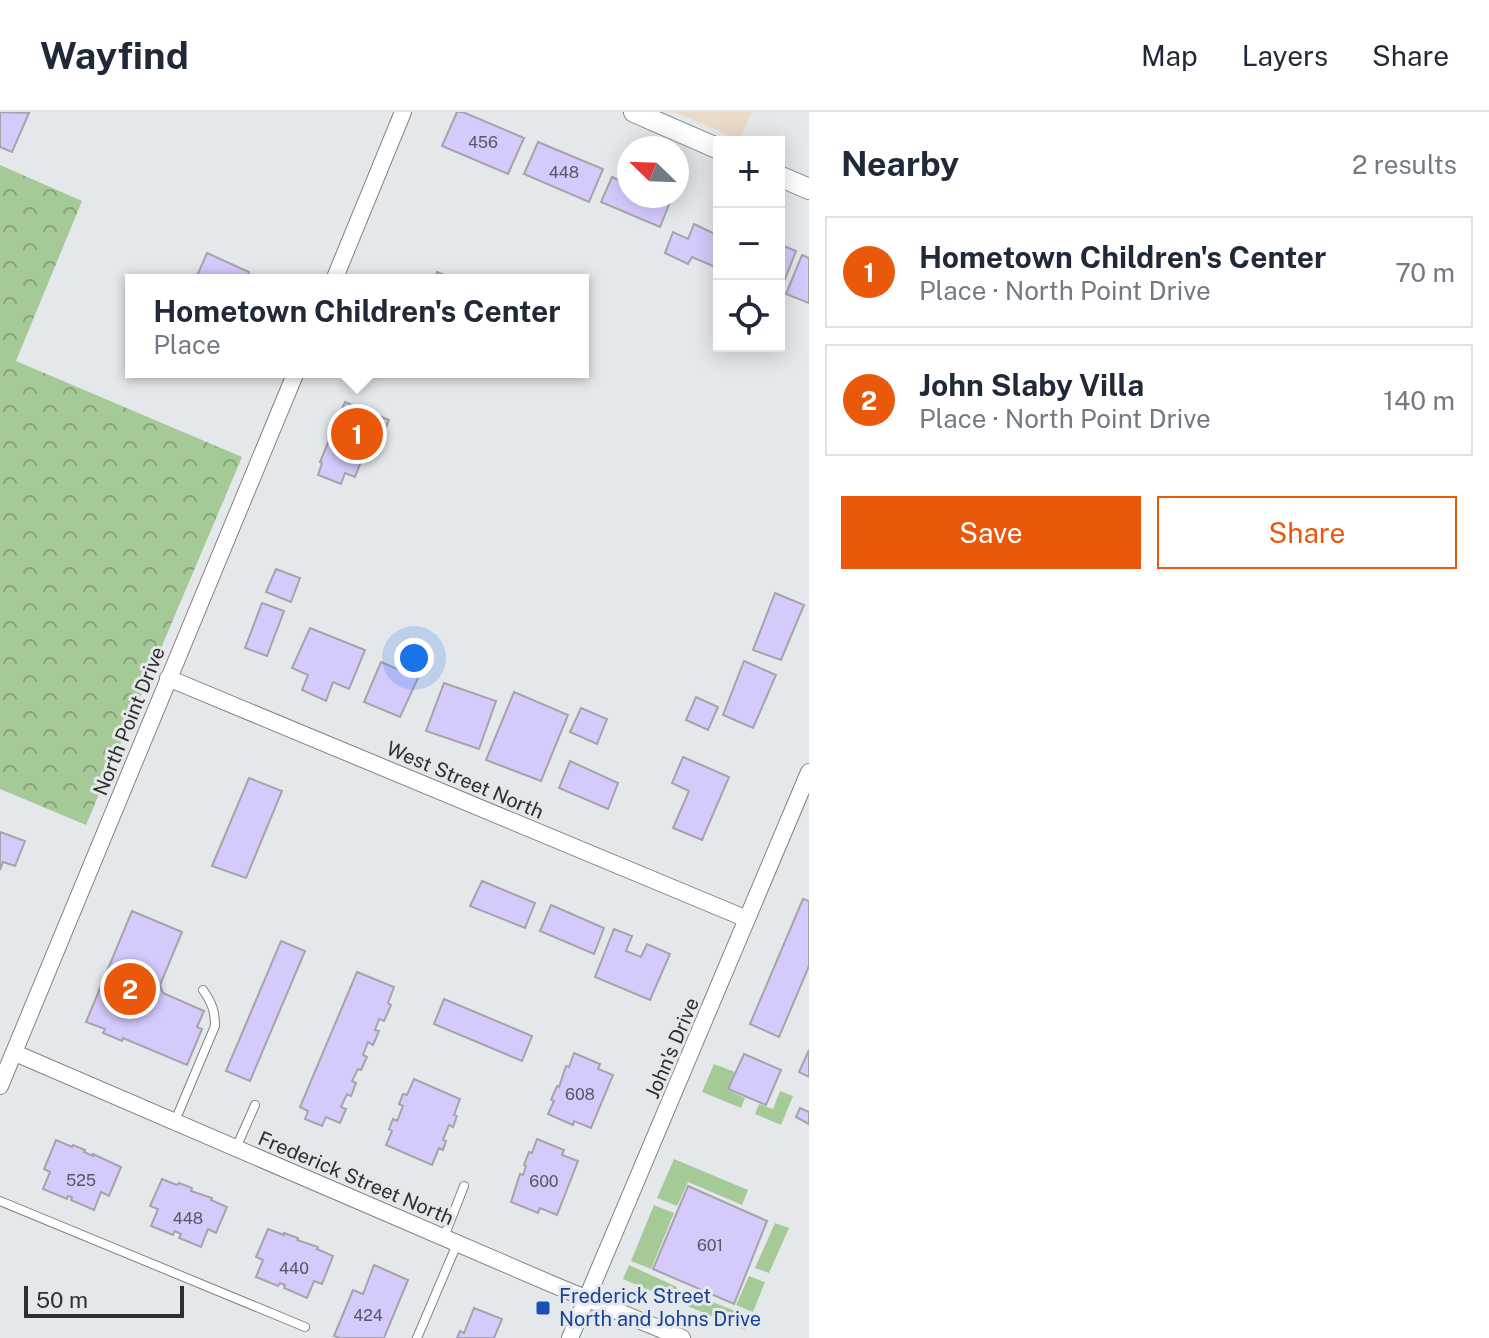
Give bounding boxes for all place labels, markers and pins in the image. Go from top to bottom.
pin: 1 [331,404,383,464]
pin: 2 [104,959,156,1019]
place label: Frederick Street North and Johns Drive [559,1284,761,1331]
marker: Frederick Street North and Johns Drive [534,1299,552,1317]

